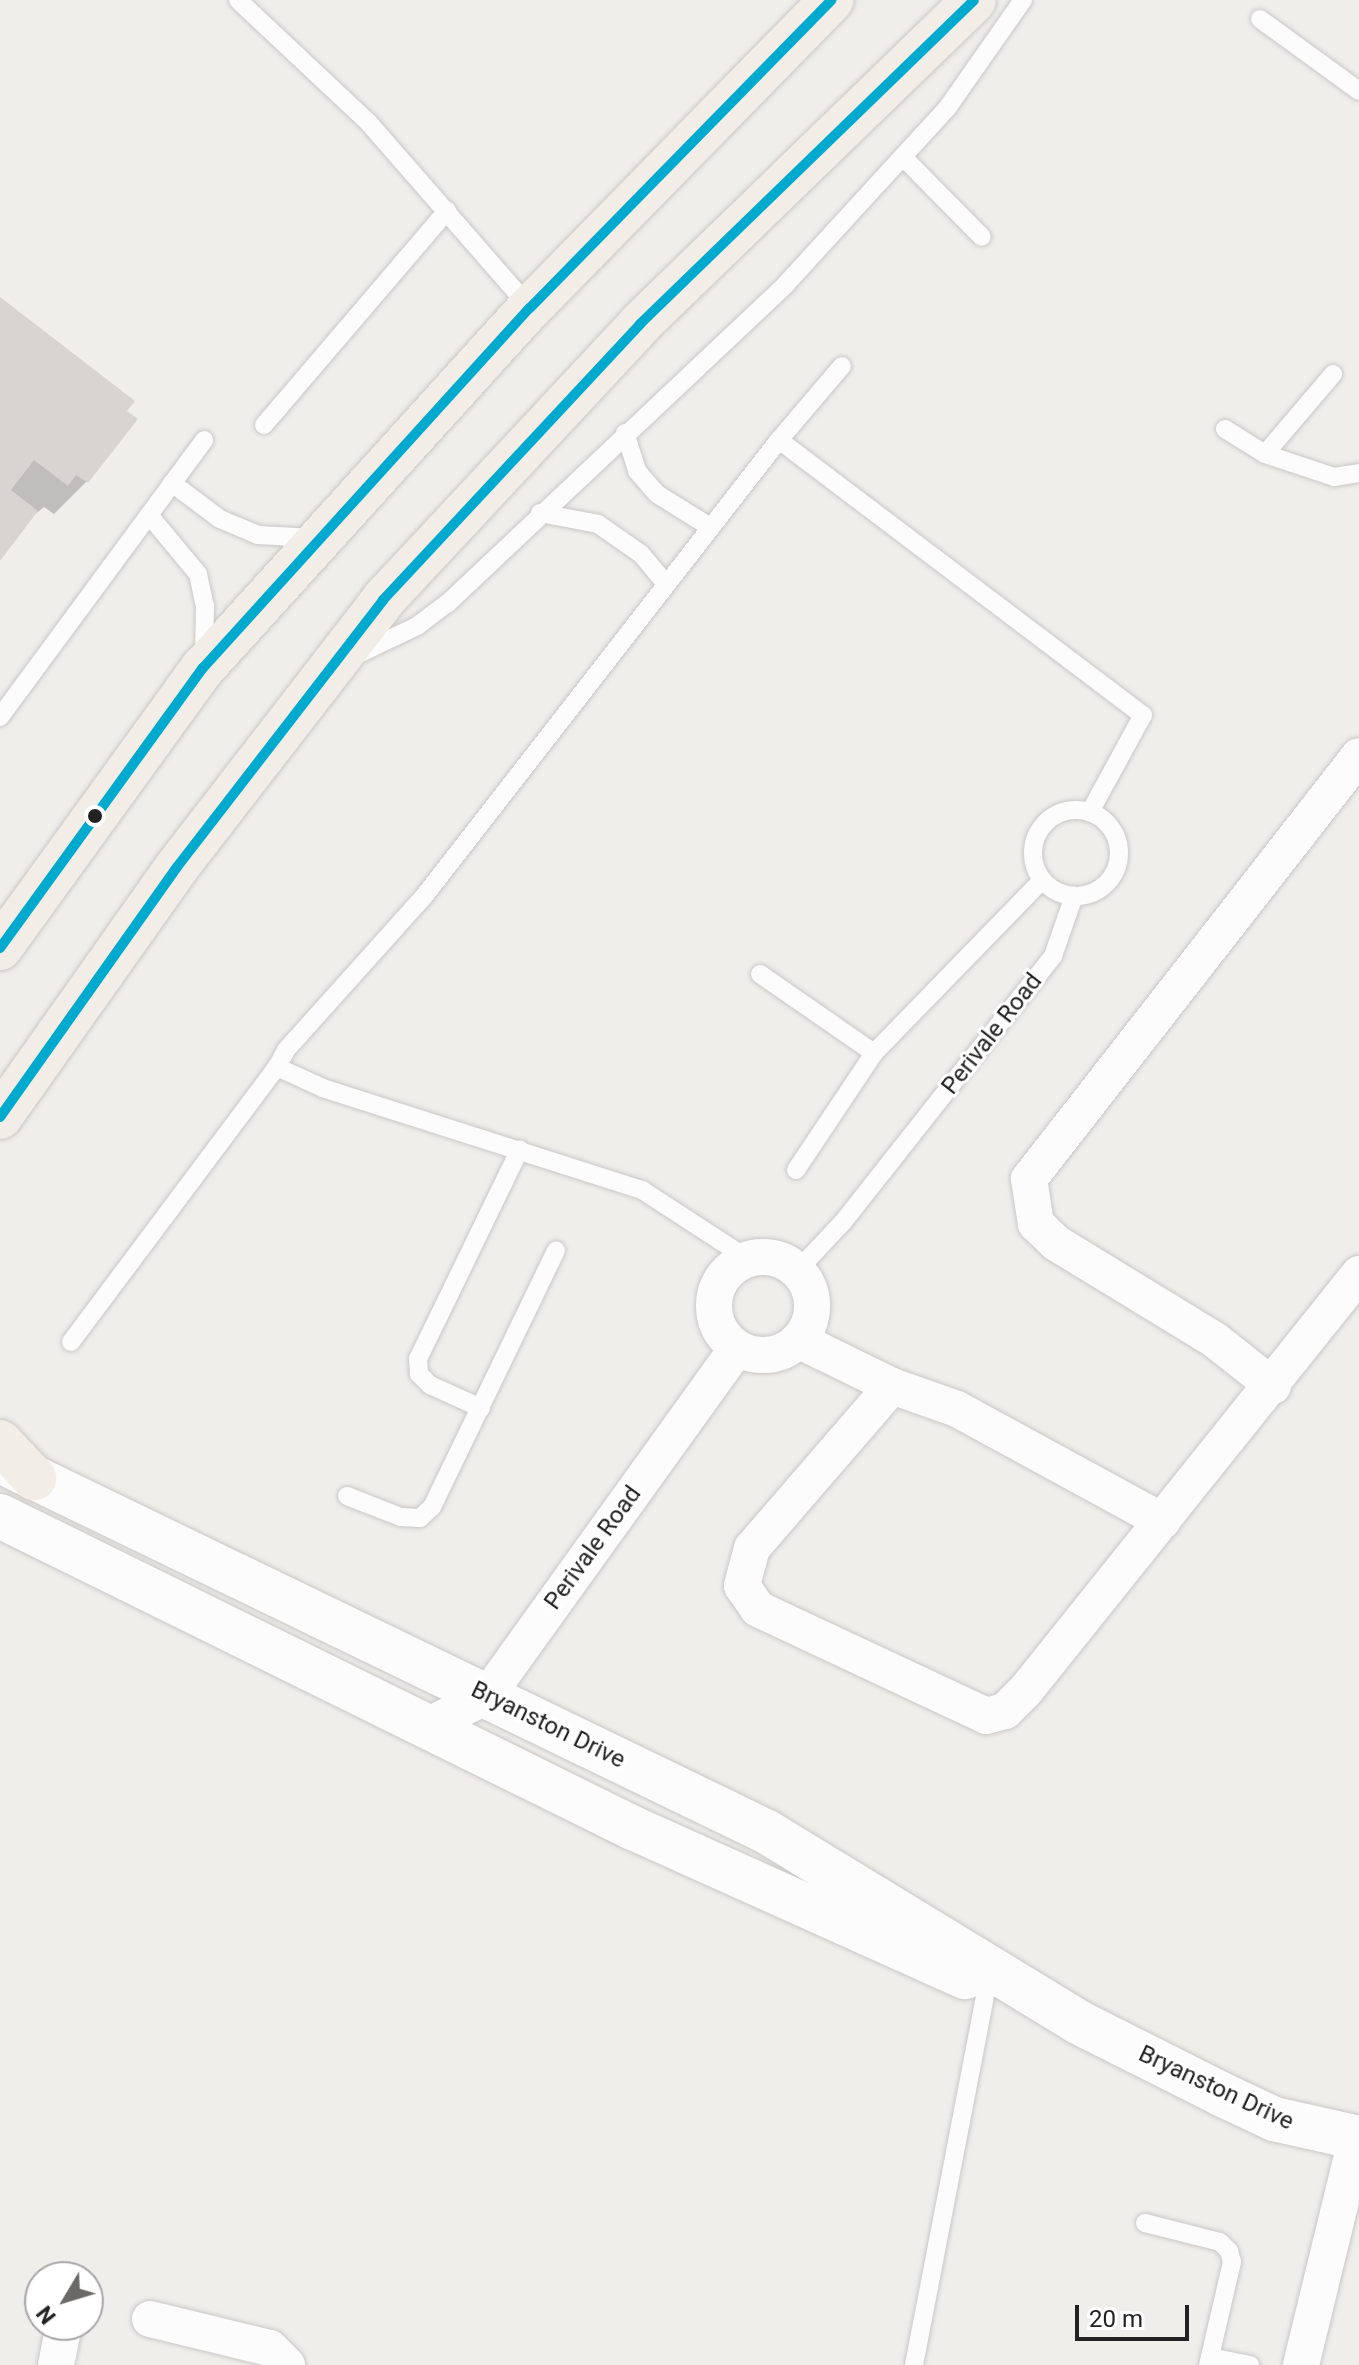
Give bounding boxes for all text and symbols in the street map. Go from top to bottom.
unlabelled marker [87,808,103,824]
street label: Perivale Road [936,968,1048,1100]
street label: Perivale Road [539,1481,647,1615]
street label: Bryanston Drive [466,1675,630,1775]
street label: Bryanston Drive [1134,2040,1298,2136]
north arrow [24,2261,104,2341]
scale bar [1079,2289,1193,2339]
text: N [32,2301,61,2329]
text: 20 m [1089,2305,1143,2333]

